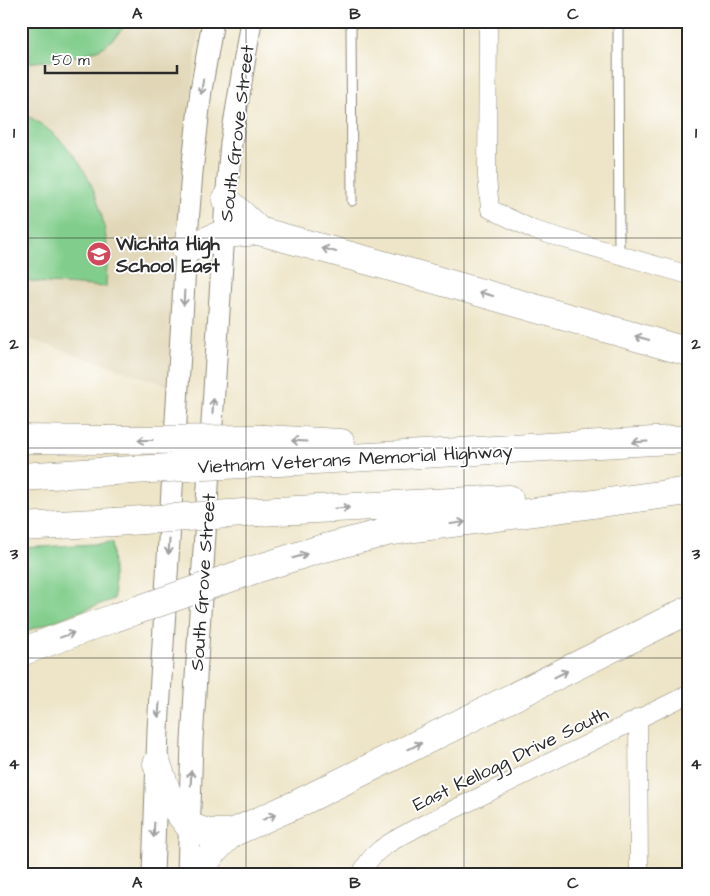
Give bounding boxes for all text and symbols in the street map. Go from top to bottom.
text: A [132,3,143,25]
text: B [349,3,361,25]
text: C [567,3,579,25]
scale bar [45,42,178,74]
street label: South Grove Street [213,43,262,223]
text: 50 m [52,50,90,71]
one-way arrow [197,78,207,94]
text: 1 [13,122,16,144]
text: 1 [695,122,698,144]
place label: Wichita High School East [115,231,220,280]
school or university icon: Wichita High School East [86,241,112,267]
one-way arrow [322,245,338,254]
one-way arrow [478,289,494,298]
one-way arrow [179,290,189,306]
text: 2 [8,333,19,355]
one-way arrow [634,333,650,343]
text: 2 [690,333,701,355]
one-way arrow [208,398,217,414]
one-way arrow [137,435,154,445]
one-way arrow [291,437,307,446]
one-way arrow [632,437,648,446]
street label: Vietnam Veterans Memorial Highway [197,438,514,482]
street label: South Grove Street [184,492,223,672]
one-way arrow [334,503,350,512]
one-way arrow [450,517,466,527]
one-way arrow [165,539,174,555]
text: 3 [9,543,19,565]
text: 3 [691,543,701,565]
one-way arrow [291,550,307,560]
one-way arrow [59,630,75,640]
one-way arrow [553,668,568,678]
street label: East Kellogg Drive South [408,700,614,819]
one-way arrow [155,701,164,717]
one-way arrow [407,741,422,750]
text: 4 [9,753,20,775]
text: 4 [691,753,702,775]
one-way arrow [187,770,196,786]
one-way arrow [261,812,276,821]
one-way arrow [150,822,159,838]
text: A [132,872,143,894]
text: B [349,872,361,894]
text: C [567,872,579,894]

